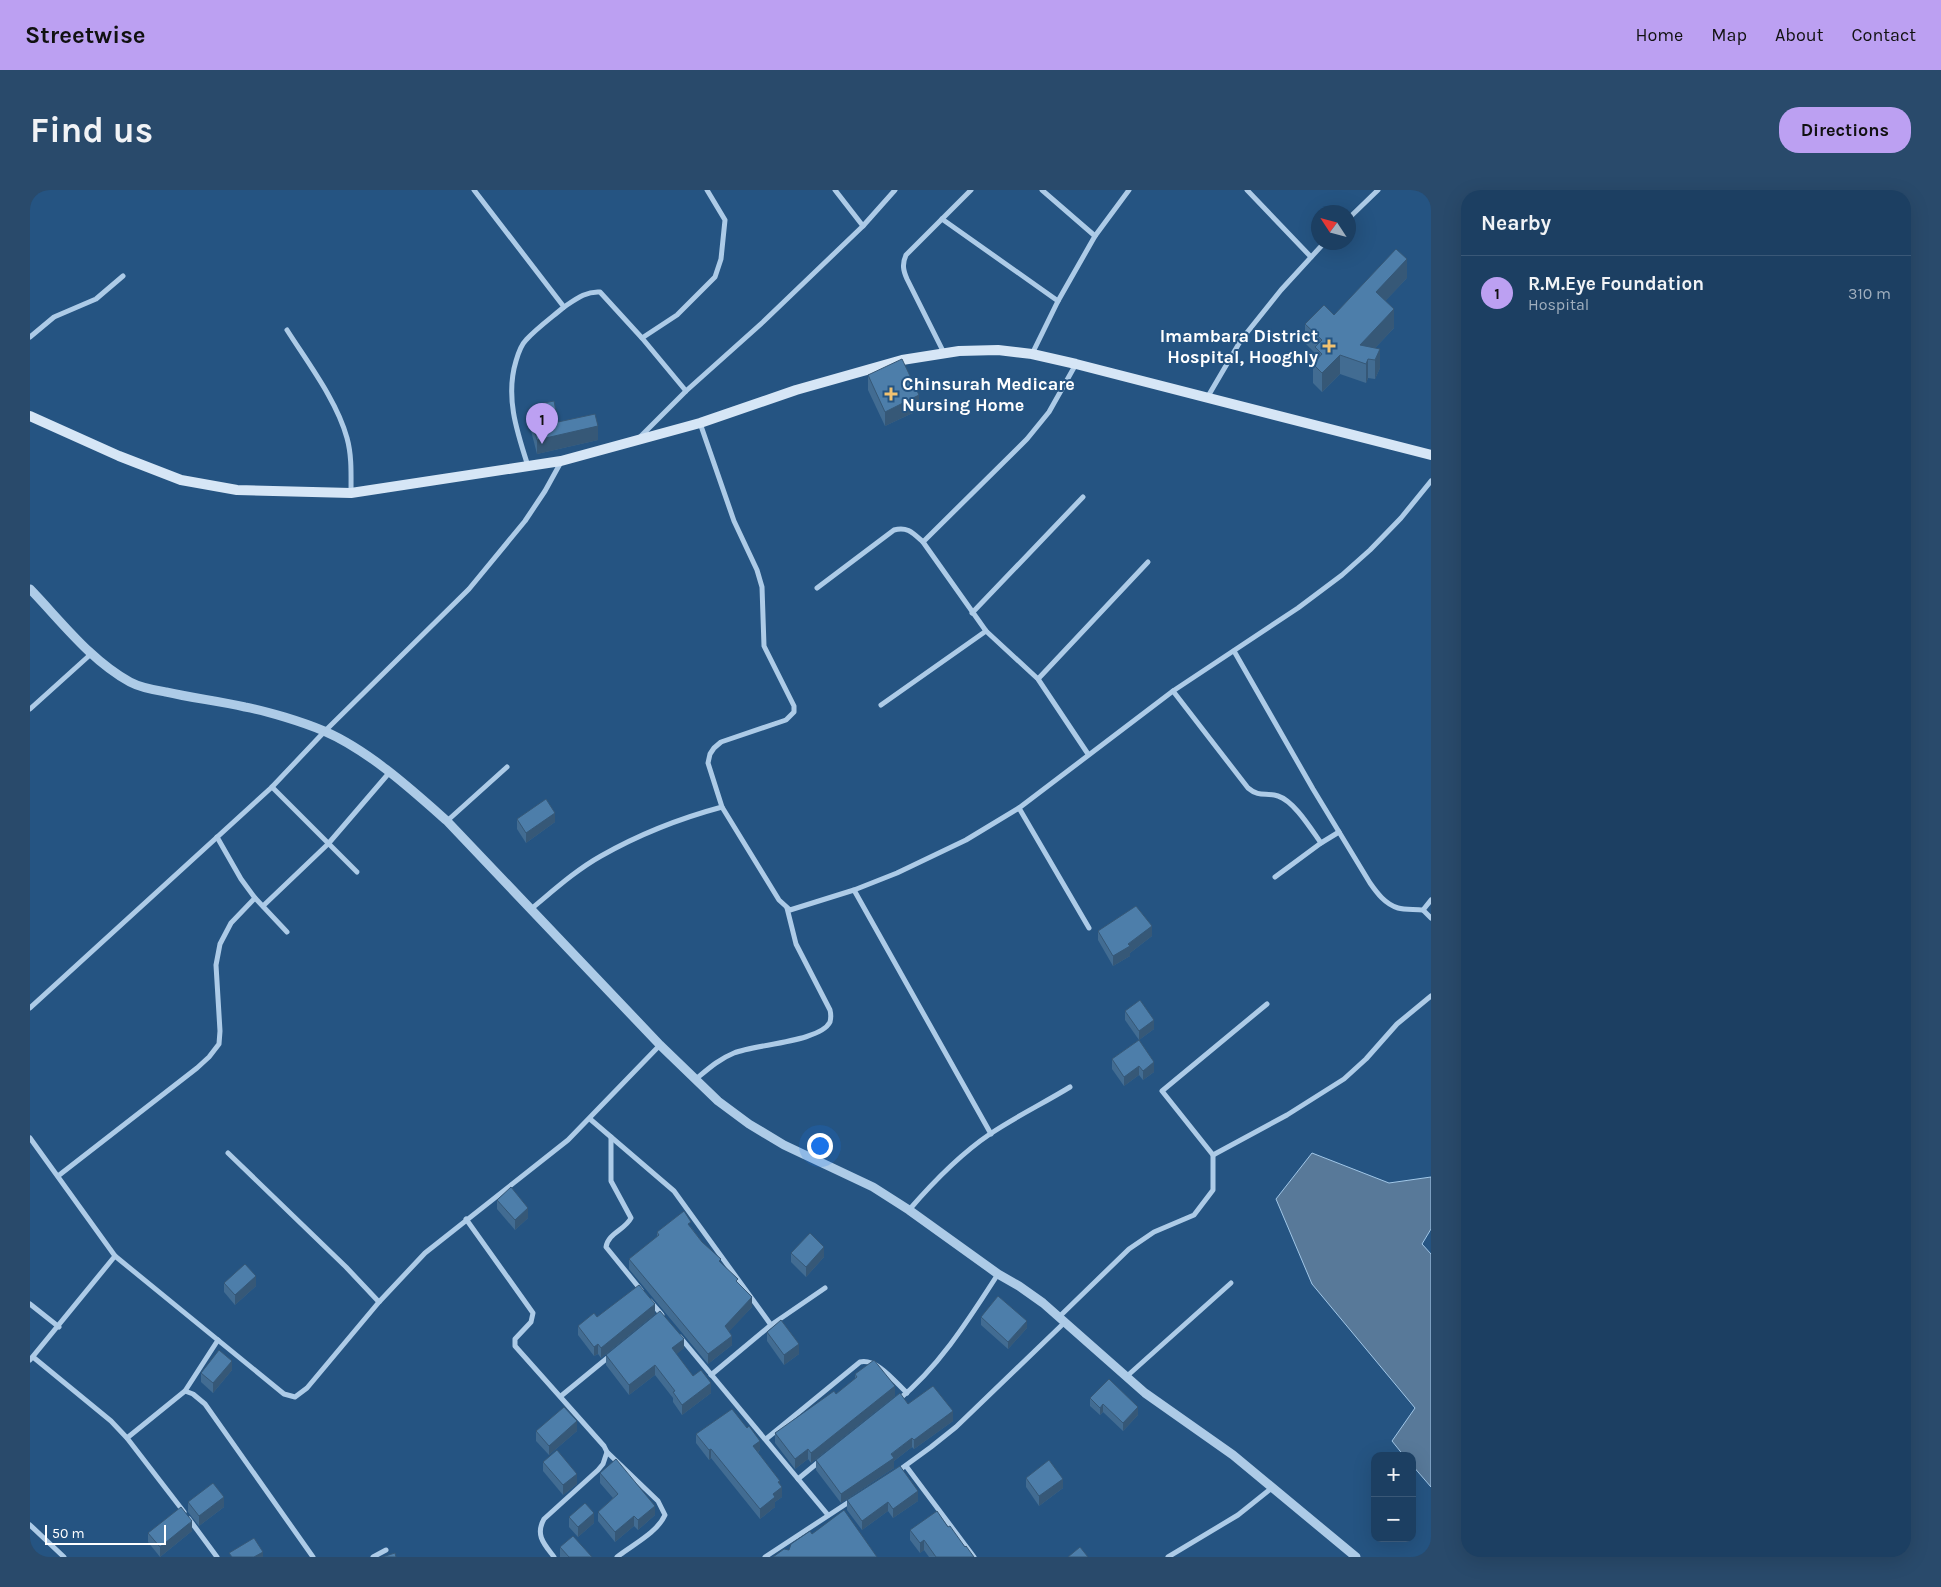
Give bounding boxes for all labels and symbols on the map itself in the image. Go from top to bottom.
north arrow [1311,205,1356,250]
place label: Imambara District Hospital, Hooghly [1160,325,1318,368]
marker: Imambara District Hospital, Hooghly [1322,339,1336,353]
place label: Chinsurah Medicare Nursing Home [902,373,1075,416]
marker: Chinsurah Medicare Nursing Home [884,387,898,401]
pin: 1 [526,403,558,444]
your location [807,1133,833,1159]
scale bar [45,1522,166,1545]

